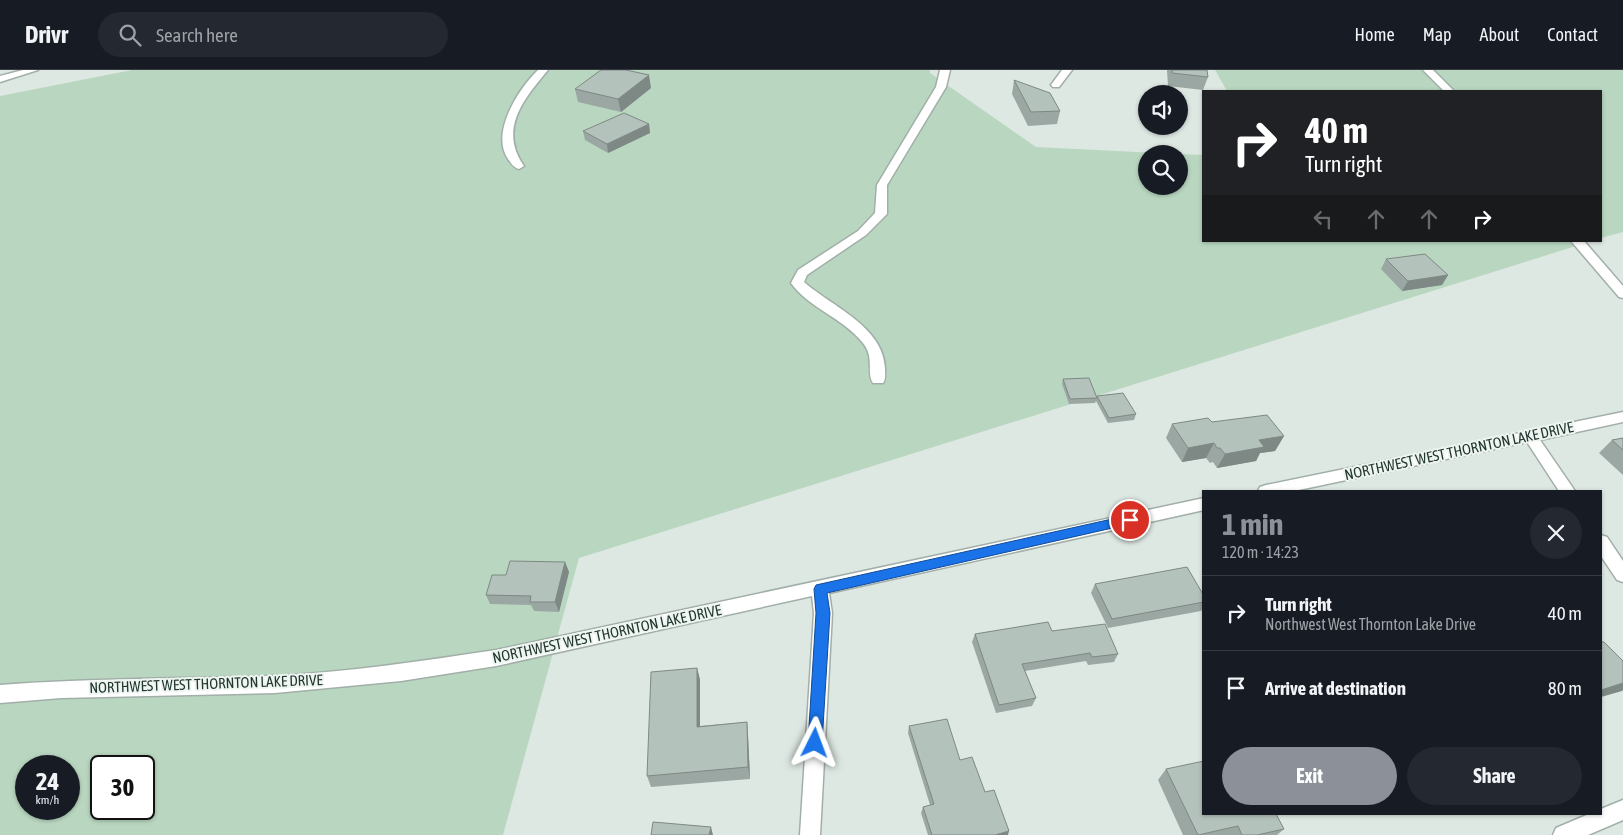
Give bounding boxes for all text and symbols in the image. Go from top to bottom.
search box [98,12,448,57]
text: Drivr [25,21,68,48]
icon: search [116,21,144,49]
text: Search here [156,24,238,46]
text: Home [1355,24,1395,45]
text: Map [1423,24,1452,45]
text: About [1480,24,1519,45]
text: Contact [1547,24,1598,45]
map controls [1138,85,1188,195]
button: sound [1138,85,1188,135]
icon: right [1222,110,1287,175]
text: 40 m [1305,110,1368,150]
button: search [1138,145,1188,195]
text: Turn right [1305,151,1382,177]
icon: left [1309,205,1337,233]
icon: ahead [1362,205,1390,233]
icon: ahead [1415,205,1443,233]
icon: right [1468,205,1496,233]
street label: NORTHWEST WEST THORNTON LAKE DRIVE [1343,418,1575,483]
pin [1109,499,1151,541]
icon: arrive [1116,506,1144,534]
text: 1 min [1222,507,1283,541]
button: close [1530,507,1582,559]
text: 120 m · 14:23 [1222,543,1299,561]
text: Turn right [1265,593,1332,615]
icon: right [1222,599,1250,627]
street label: NORTHWEST WEST THORNTON LAKE DRIVE [491,601,723,666]
text: 40 m [1548,602,1582,624]
text: Northwest West Thornton Lake Drive [1265,615,1476,633]
street label: NORTHWEST WEST THORNTON LAKE DRIVE [89,671,324,696]
icon: arrive [1222,674,1250,702]
text: Arrive at destination [1265,677,1406,699]
text: 80 m [1548,677,1582,699]
position arrow [788,716,840,768]
button: Exit [1222,747,1397,805]
button: Share [1407,747,1582,805]
speed limit sign: 30 [90,755,155,820]
text: 24 [36,767,59,795]
text: km/h [36,793,59,807]

